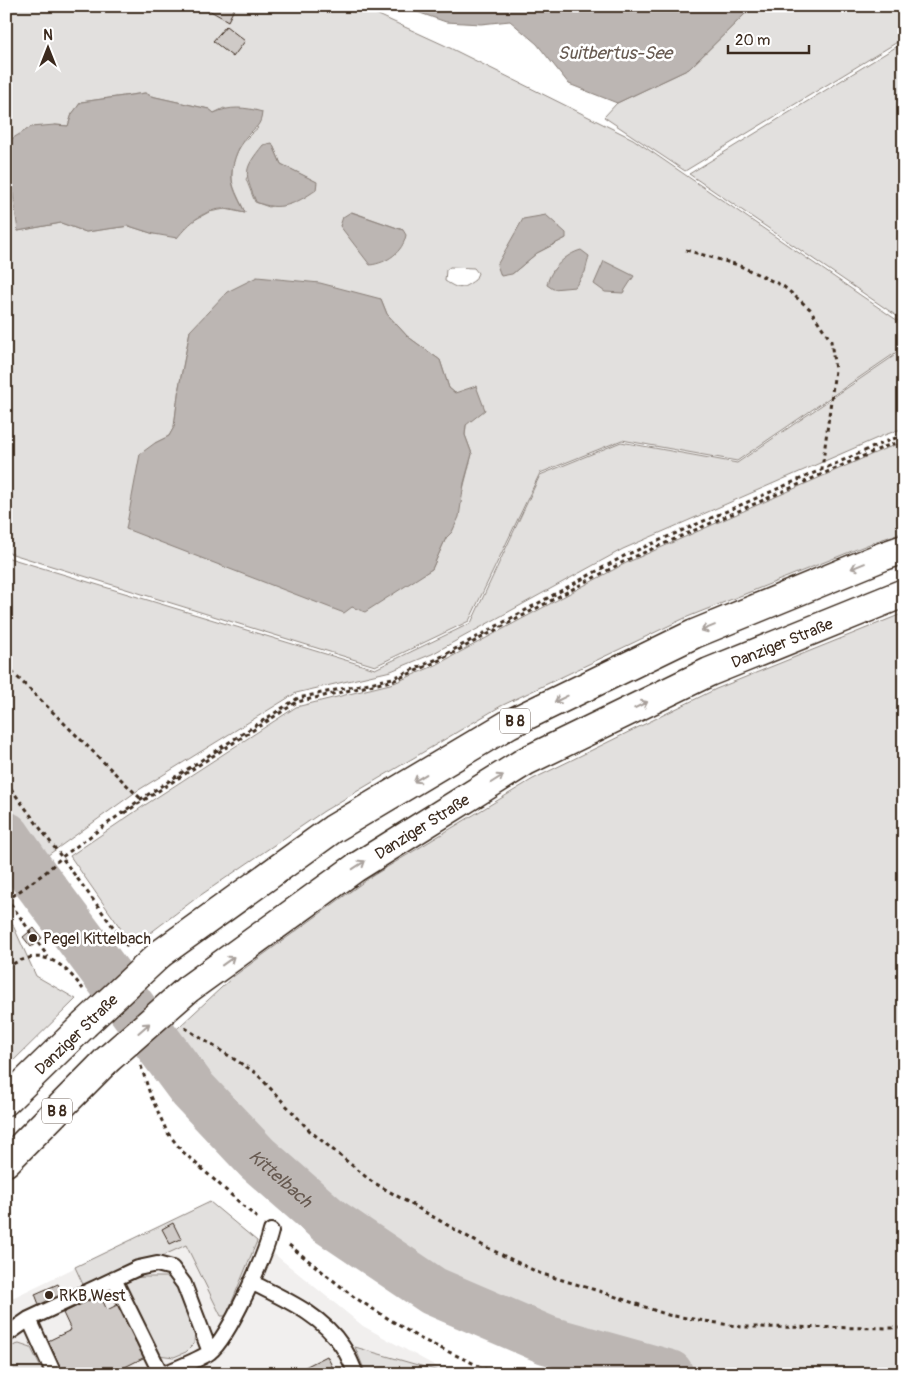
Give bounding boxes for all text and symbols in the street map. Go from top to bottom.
north arrow [22,22,72,72]
scale bar [728,22,809,54]
text: N [43,27,53,44]
text: 20 m [735,31,770,50]
water label: Suitbertus-See [558,42,674,65]
one-way arrow [851,562,866,572]
street label: Danziger Straße [728,614,836,673]
one-way arrow [701,624,716,633]
one-way arrow [554,694,569,704]
one-way arrow [633,700,648,709]
road number: B 8 [500,708,530,734]
one-way arrow [413,773,427,783]
one-way arrow [490,774,504,784]
street label: Danziger Straße [371,790,473,864]
one-way arrow [352,860,366,870]
place label: Pegel Kittelbach [43,929,151,949]
marker: Pegel Kittelbach [27,932,39,944]
one-way arrow [221,955,234,966]
street label: Danziger Straße [31,990,123,1079]
one-way arrow [137,1023,150,1034]
road number: B 8 [42,1098,72,1124]
water label: Kittelbach [243,1145,318,1214]
place label: RKB West [59,1286,126,1306]
marker: RKB West [43,1289,55,1301]

